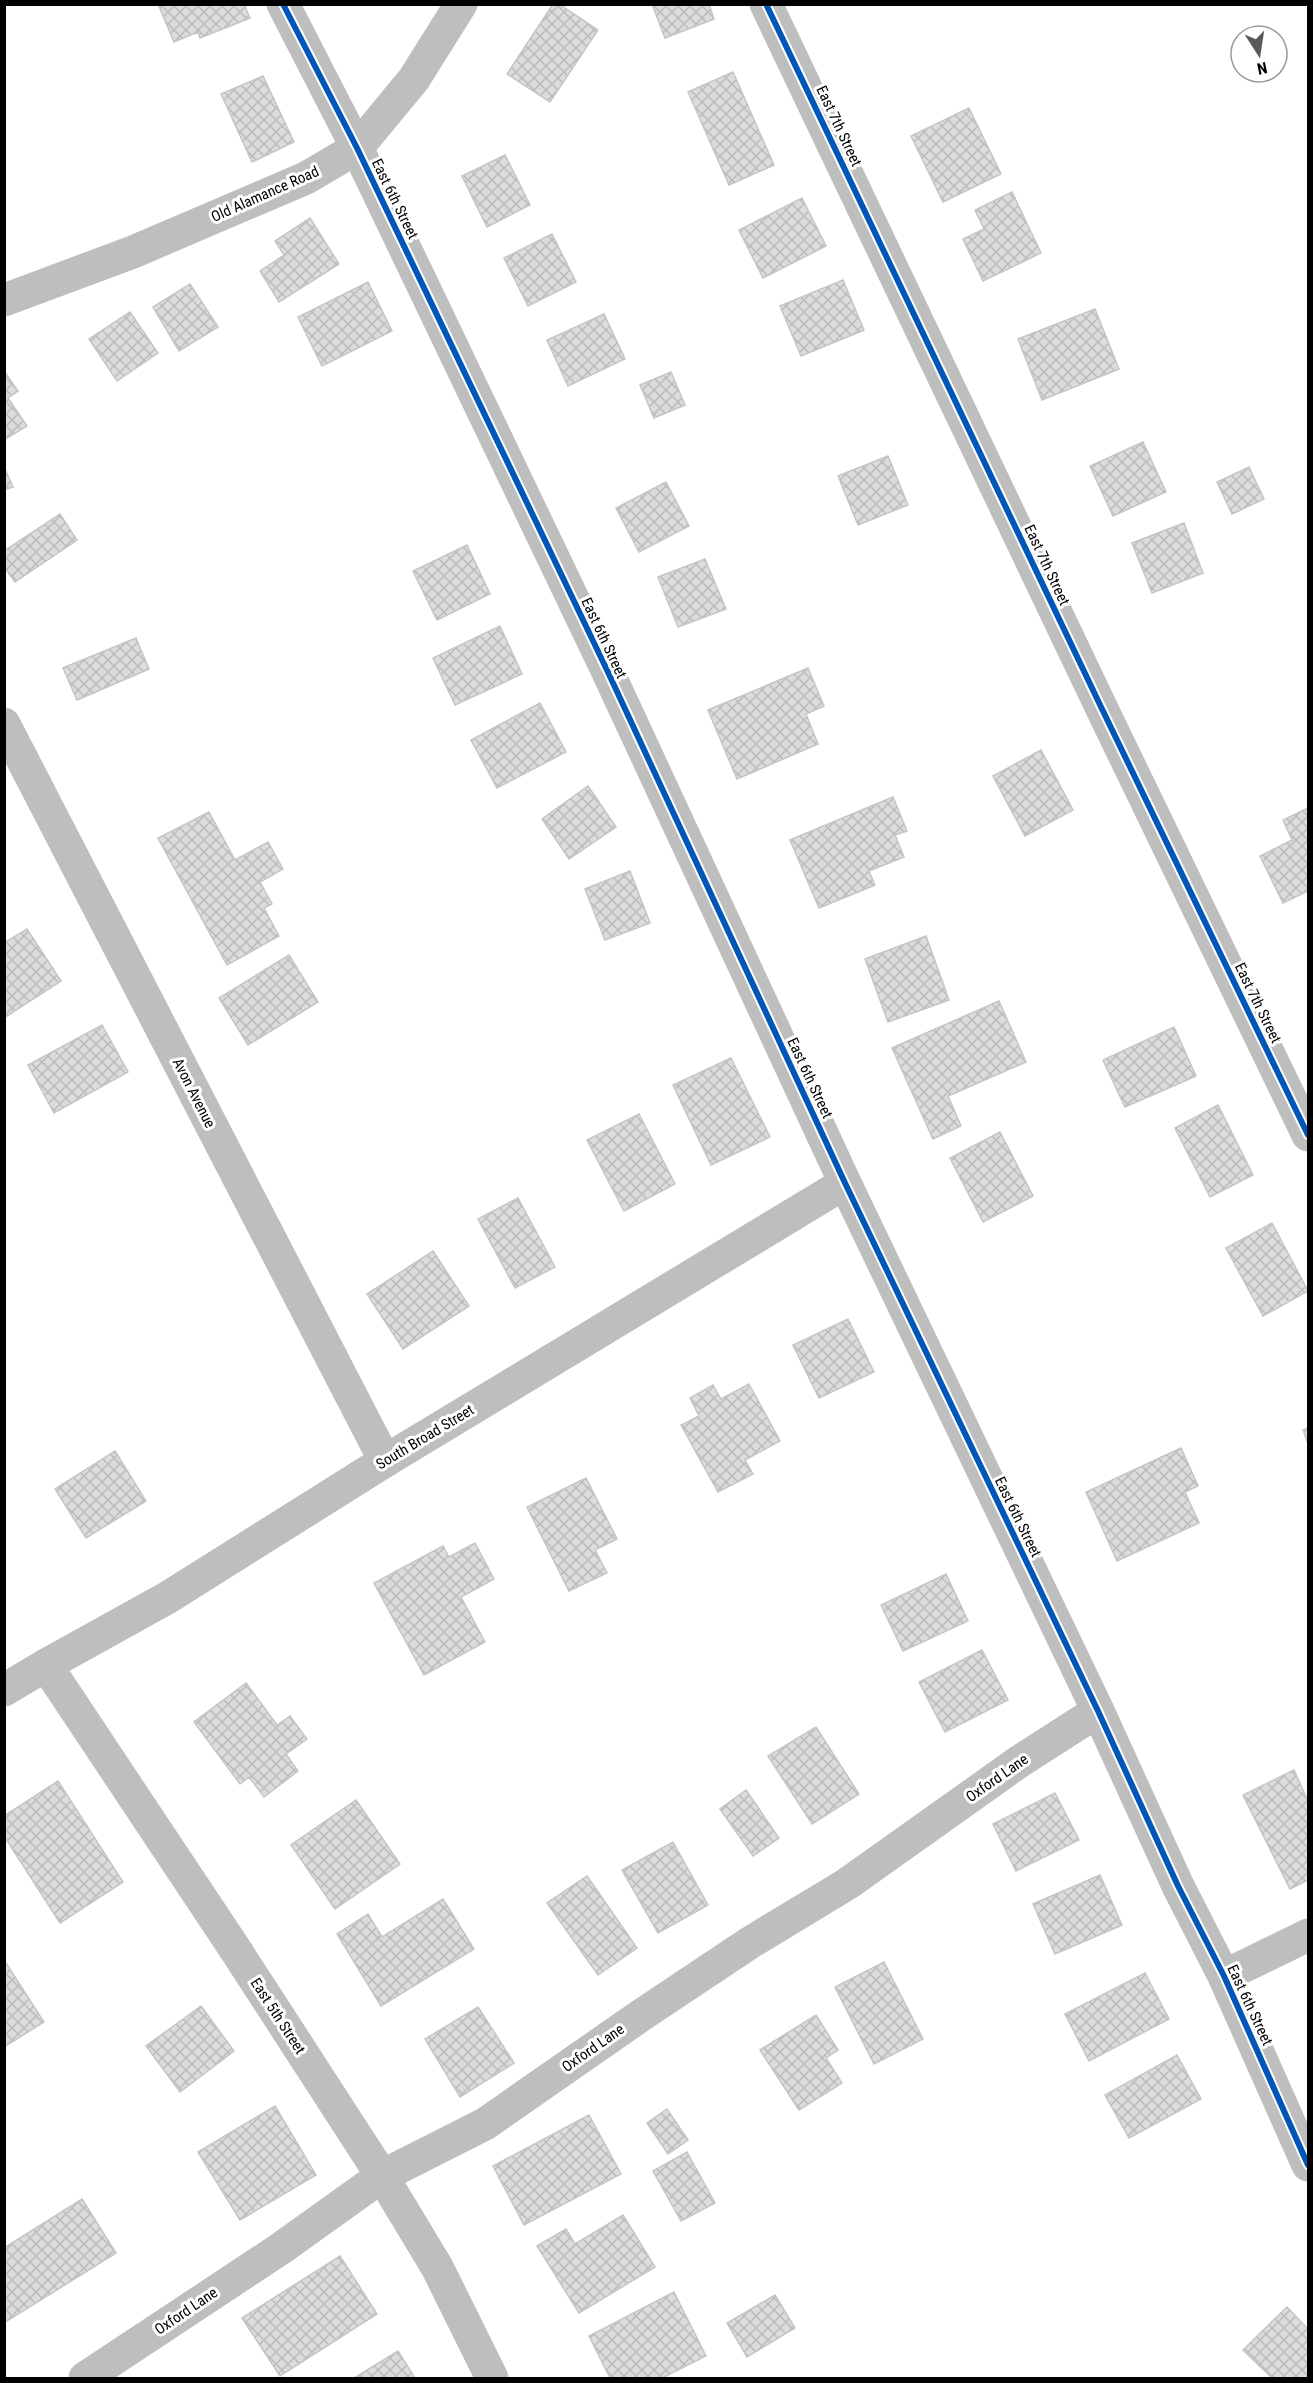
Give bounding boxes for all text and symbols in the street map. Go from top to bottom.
north arrow [1229,24,1289,84]
text: N [1255,58,1269,78]
street label: East 7th Street [812,83,866,169]
street label: East 6th Street [368,156,422,242]
street label: Old Alamance Road [208,162,322,226]
street label: East 7th Street [1020,522,1074,608]
street label: East 6th Street [577,595,631,681]
street label: East 7th Street [1231,960,1285,1046]
street label: East 6th Street [783,1035,837,1121]
street label: Avon Avenue [169,1055,219,1131]
street label: South Broad Street [373,1401,477,1473]
street label: East 6th Street [991,1474,1045,1560]
street label: Oxford Lane [962,1750,1032,1806]
street label: East 6th Street [1223,1962,1277,2048]
street label: East 5th Street [247,1975,309,2057]
street label: Oxford Lane [558,2020,628,2076]
street label: Oxford Lane [151,2283,221,2339]

